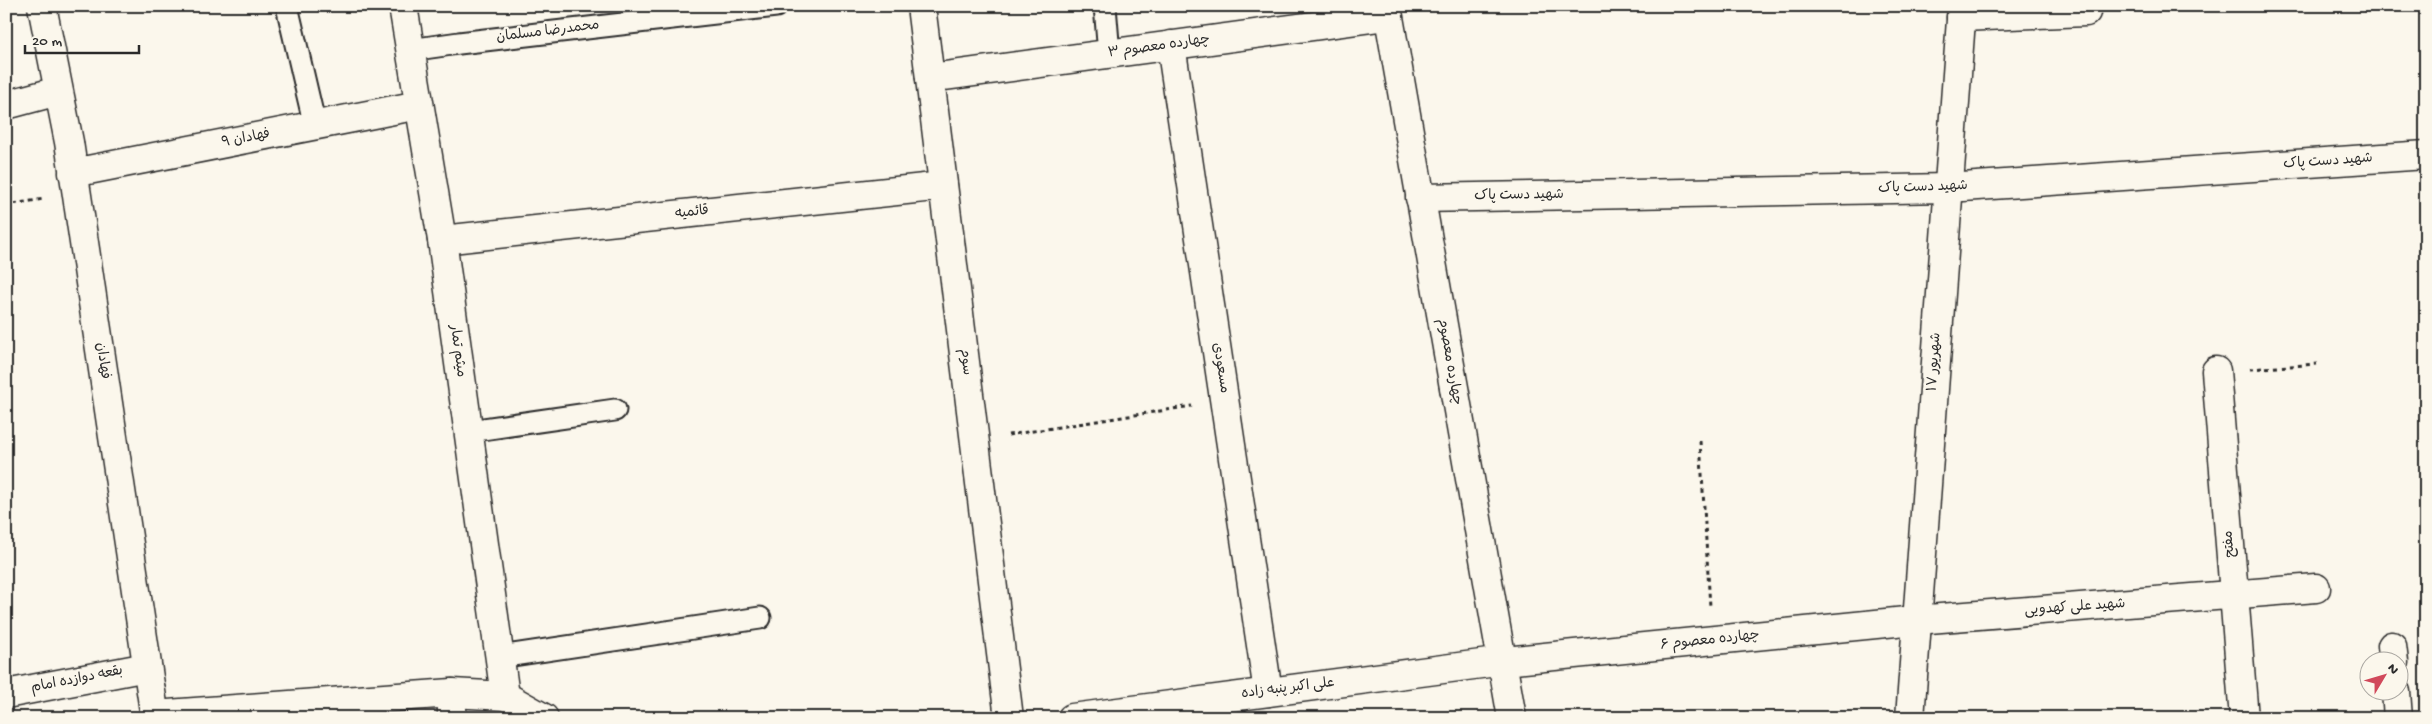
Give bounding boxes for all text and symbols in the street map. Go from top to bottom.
street label: محمدرضا مسلمان [495,17,601,47]
scale bar [25,22,139,54]
street label: چهارده معصوم ۳ [1107,31,1211,64]
text: 20 m [32,33,62,51]
street label: فهادان ۹ [220,126,272,152]
street label: شهید دست پاک [2283,150,2373,174]
street label: شهید دست پاک [1878,178,1968,198]
street label: شهید دست پاک [1474,187,1564,205]
street label: قائمیه [674,203,710,223]
street label: چهارده معصوم [1432,317,1465,407]
street label: میثم تمار [445,323,469,378]
street label: ۱۷ شهریور [1924,332,1946,392]
street label: مسعودی [1208,341,1232,395]
street label: فهادان [91,342,113,380]
street label: سوم [954,348,975,376]
street label: مفتح [2220,530,2240,558]
street label: شهید علی کهدویی [2024,596,2126,620]
street label: چهارده معصوم ۶ [1660,627,1761,656]
north arrow [2360,652,2410,702]
text: N [2383,661,2402,678]
street label: بقعه دوازده امام [30,663,124,697]
street label: علی اکبر پنبه زاده [1240,675,1336,703]

